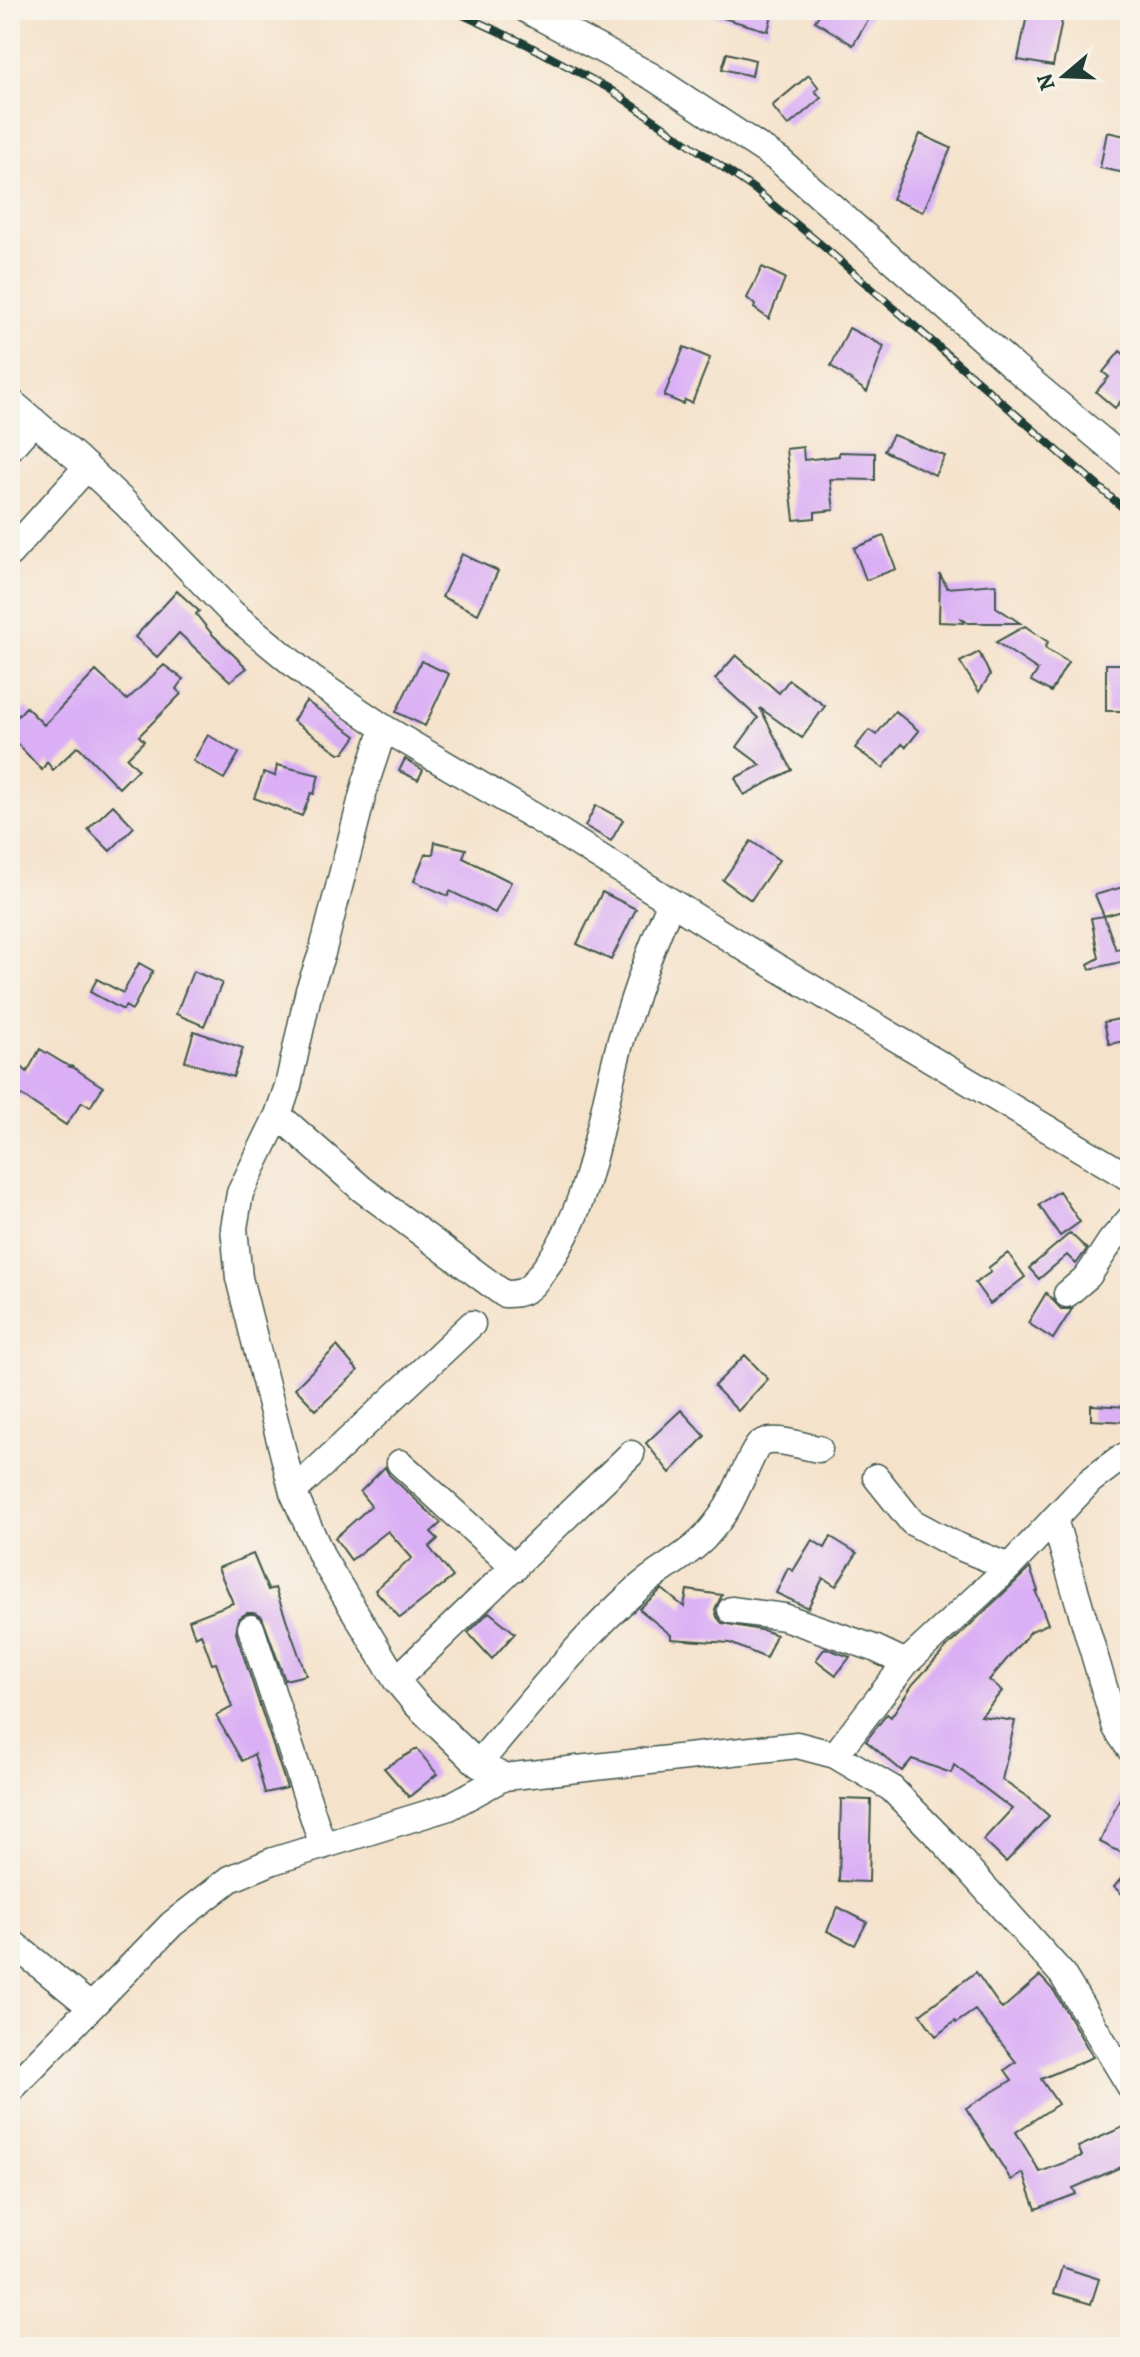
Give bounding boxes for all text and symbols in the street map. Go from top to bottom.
north arrow [1024,36,1104,116]
text: N [1029,70,1063,95]

